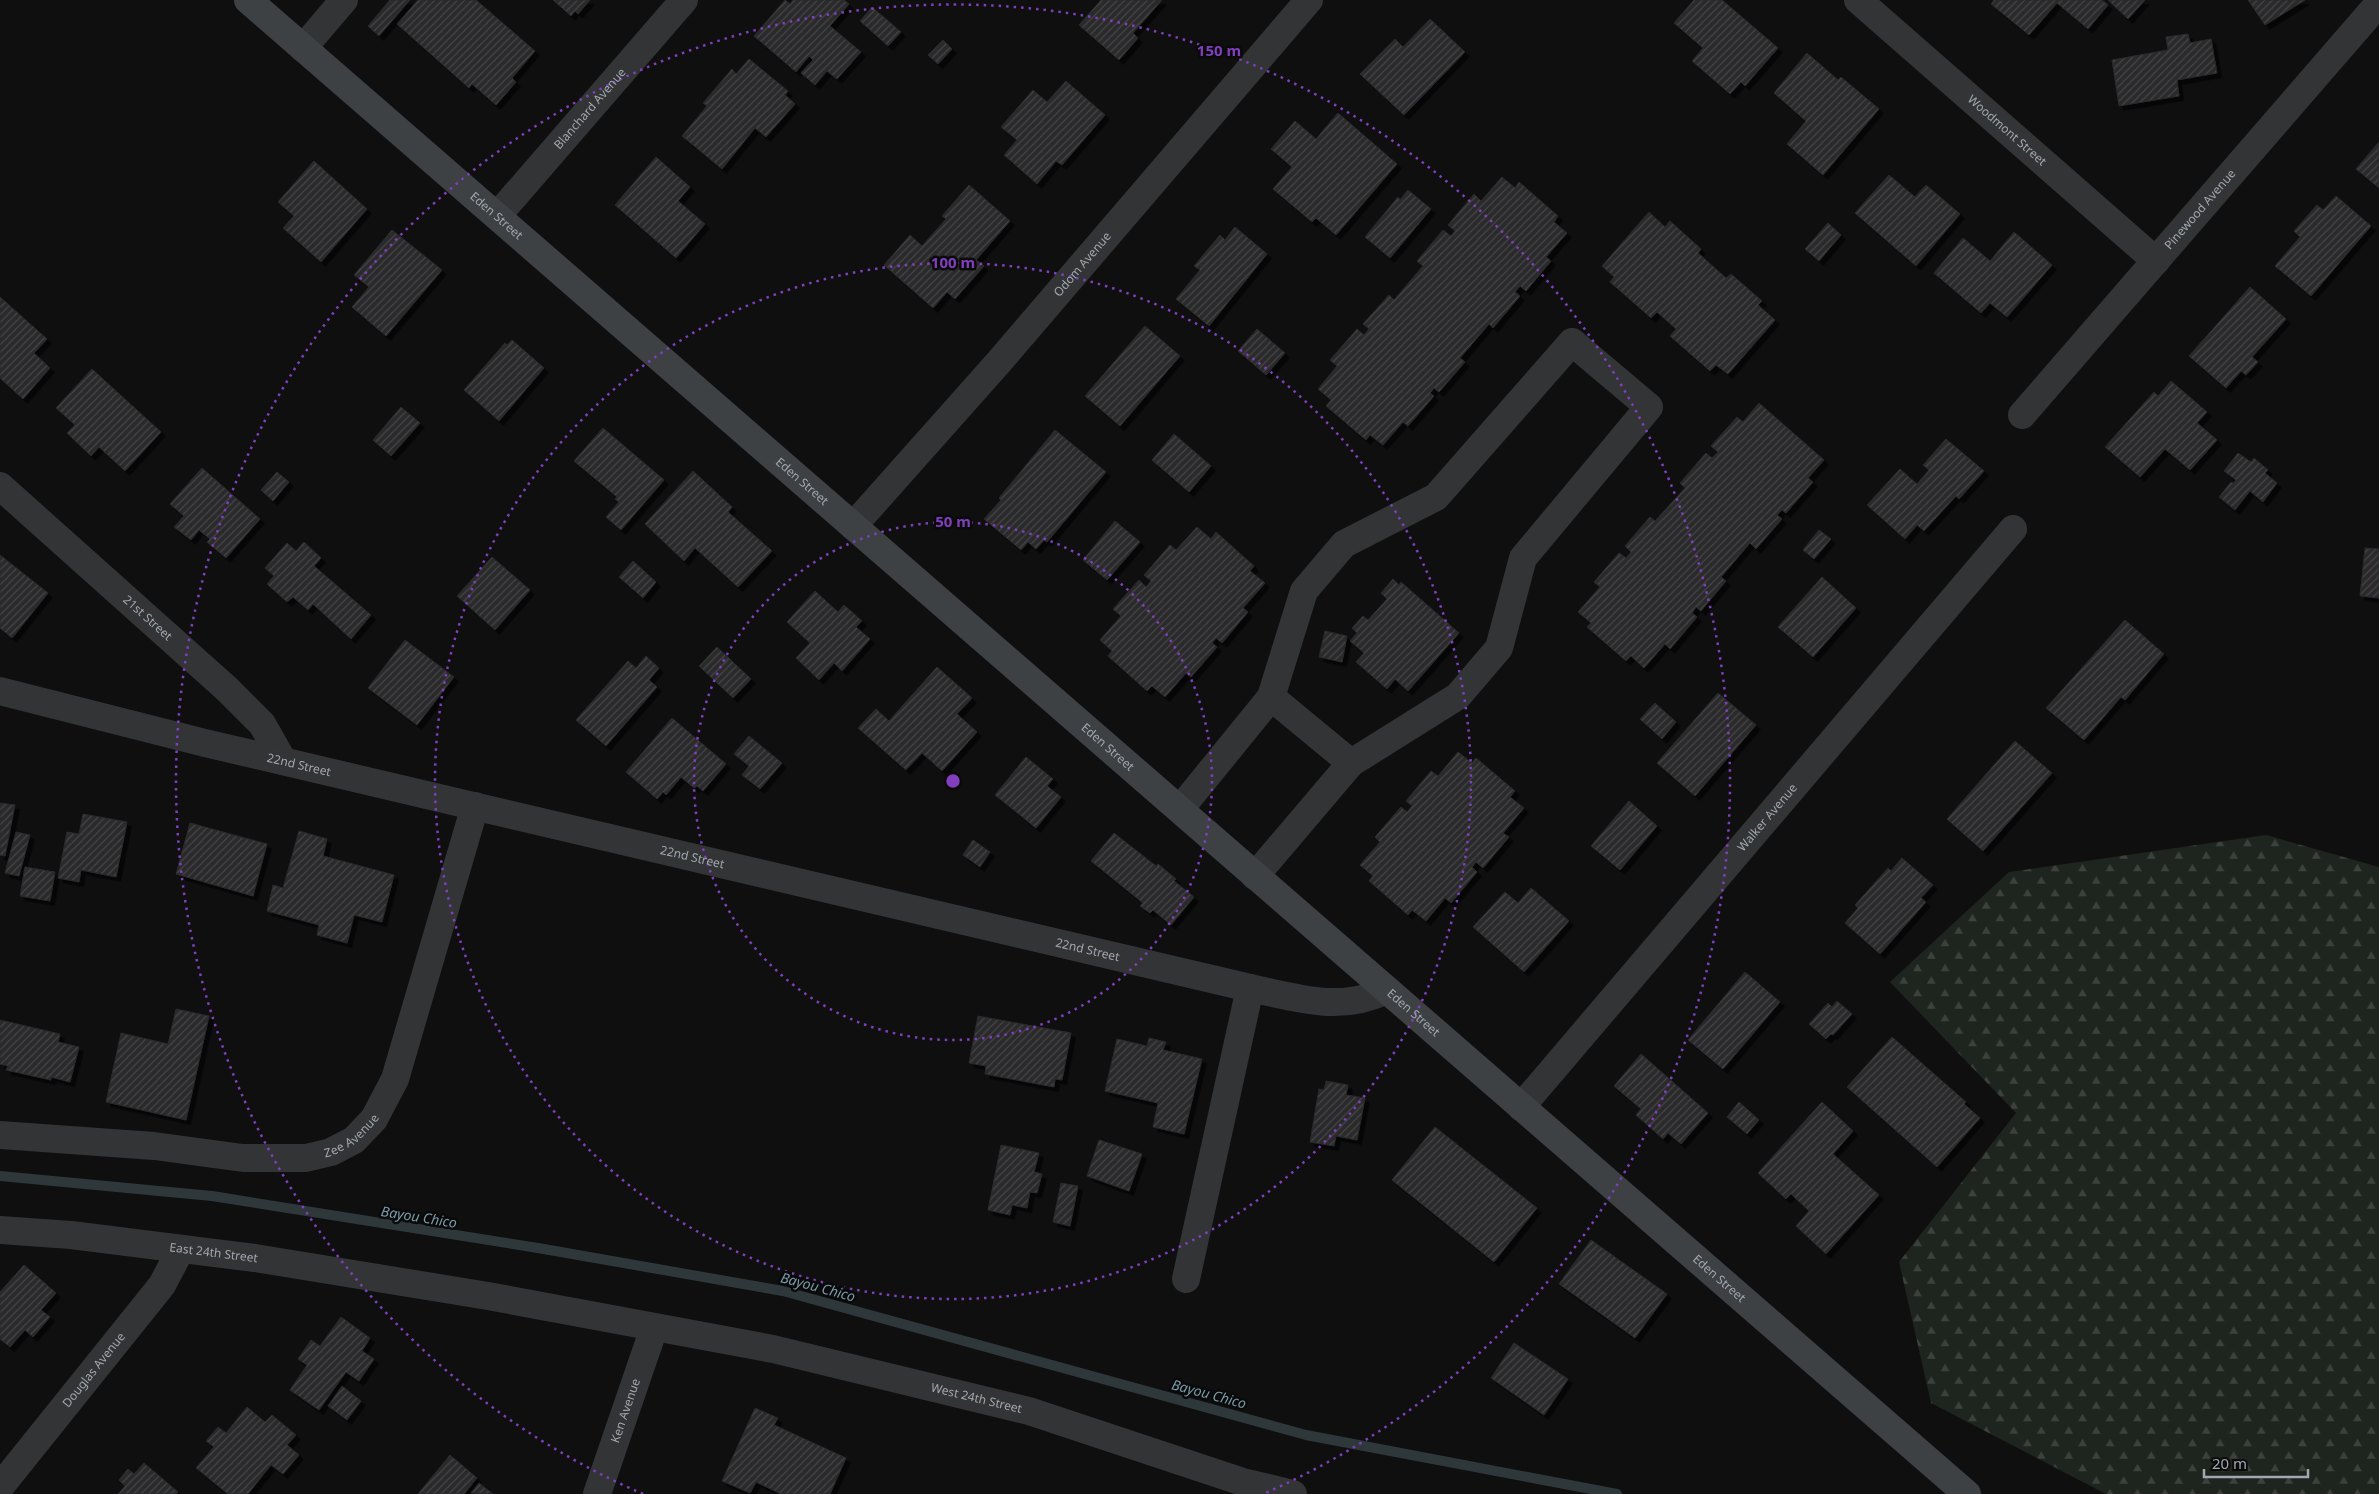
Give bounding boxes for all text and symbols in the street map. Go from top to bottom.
text: 150 m [1197,40,1241,60]
street label: Blanchard Avenue [550,64,630,153]
street label: Woodmont Street [1964,91,2051,170]
street label: Pinewood Avenue [2160,165,2239,253]
street label: Eden Street [467,188,527,244]
street label: Odom Avenue [1049,228,1115,300]
text: 100 m [931,252,975,272]
street label: Eden Street [772,453,833,509]
text: 50 m [935,511,971,531]
street label: 21st Street [120,591,177,645]
street label: Eden Street [1078,719,1139,775]
street label: 22nd Street [265,749,333,780]
centre of rings [944,772,962,790]
street label: Walker Avenue [1733,780,1801,855]
street label: 22nd Street [659,841,727,873]
street label: 22nd Street [1054,934,1122,965]
street label: Eden Street [1384,985,1444,1041]
street label: Zee Avenue [322,1111,383,1161]
water label: Bayou Chico [380,1201,459,1232]
street label: East 24th Street [169,1238,260,1266]
street label: Eden Street [1689,1250,1750,1306]
water label: Bayou Chico [779,1267,858,1306]
street label: Douglas Avenue [58,1328,129,1411]
water label: Bayou Chico [1170,1374,1249,1413]
street label: Ken Avenue [606,1376,644,1445]
street label: West 24th Street [929,1379,1025,1417]
scale bar [2204,1446,2308,1478]
text: 20 m [2212,1453,2247,1473]

